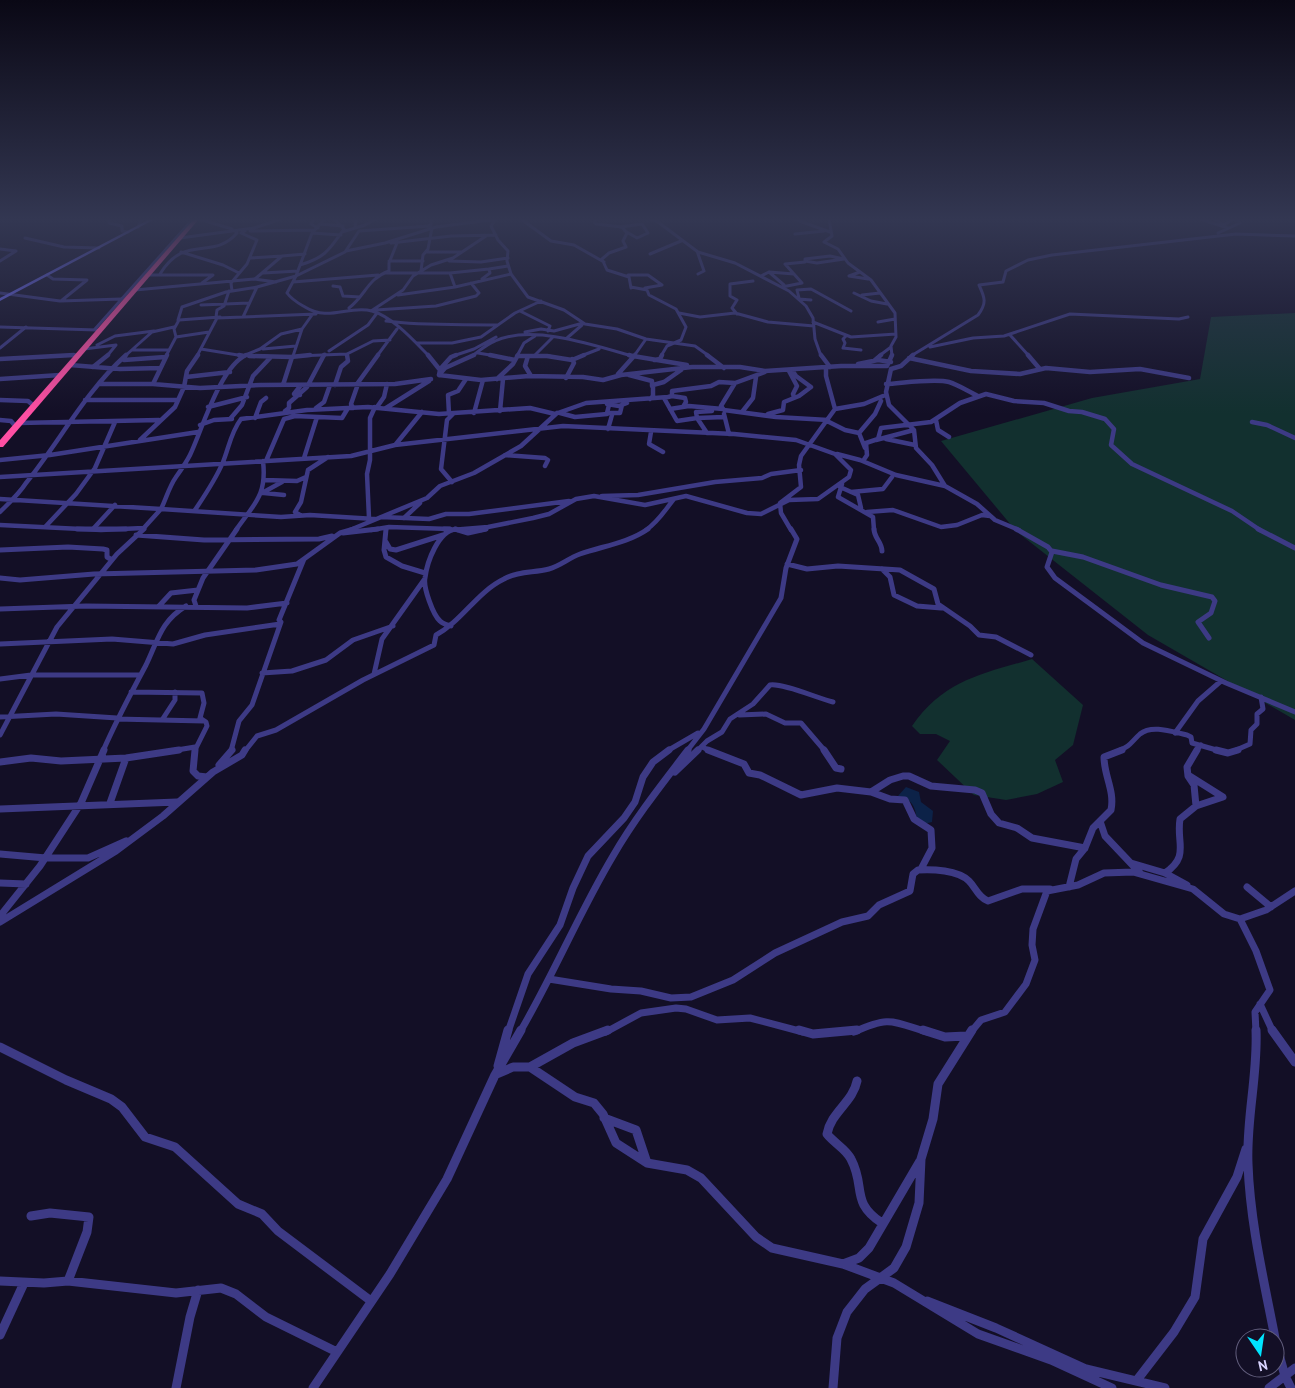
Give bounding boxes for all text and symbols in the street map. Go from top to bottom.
north arrow [1235,1328,1285,1378]
text: N [1256,1356,1269,1375]

